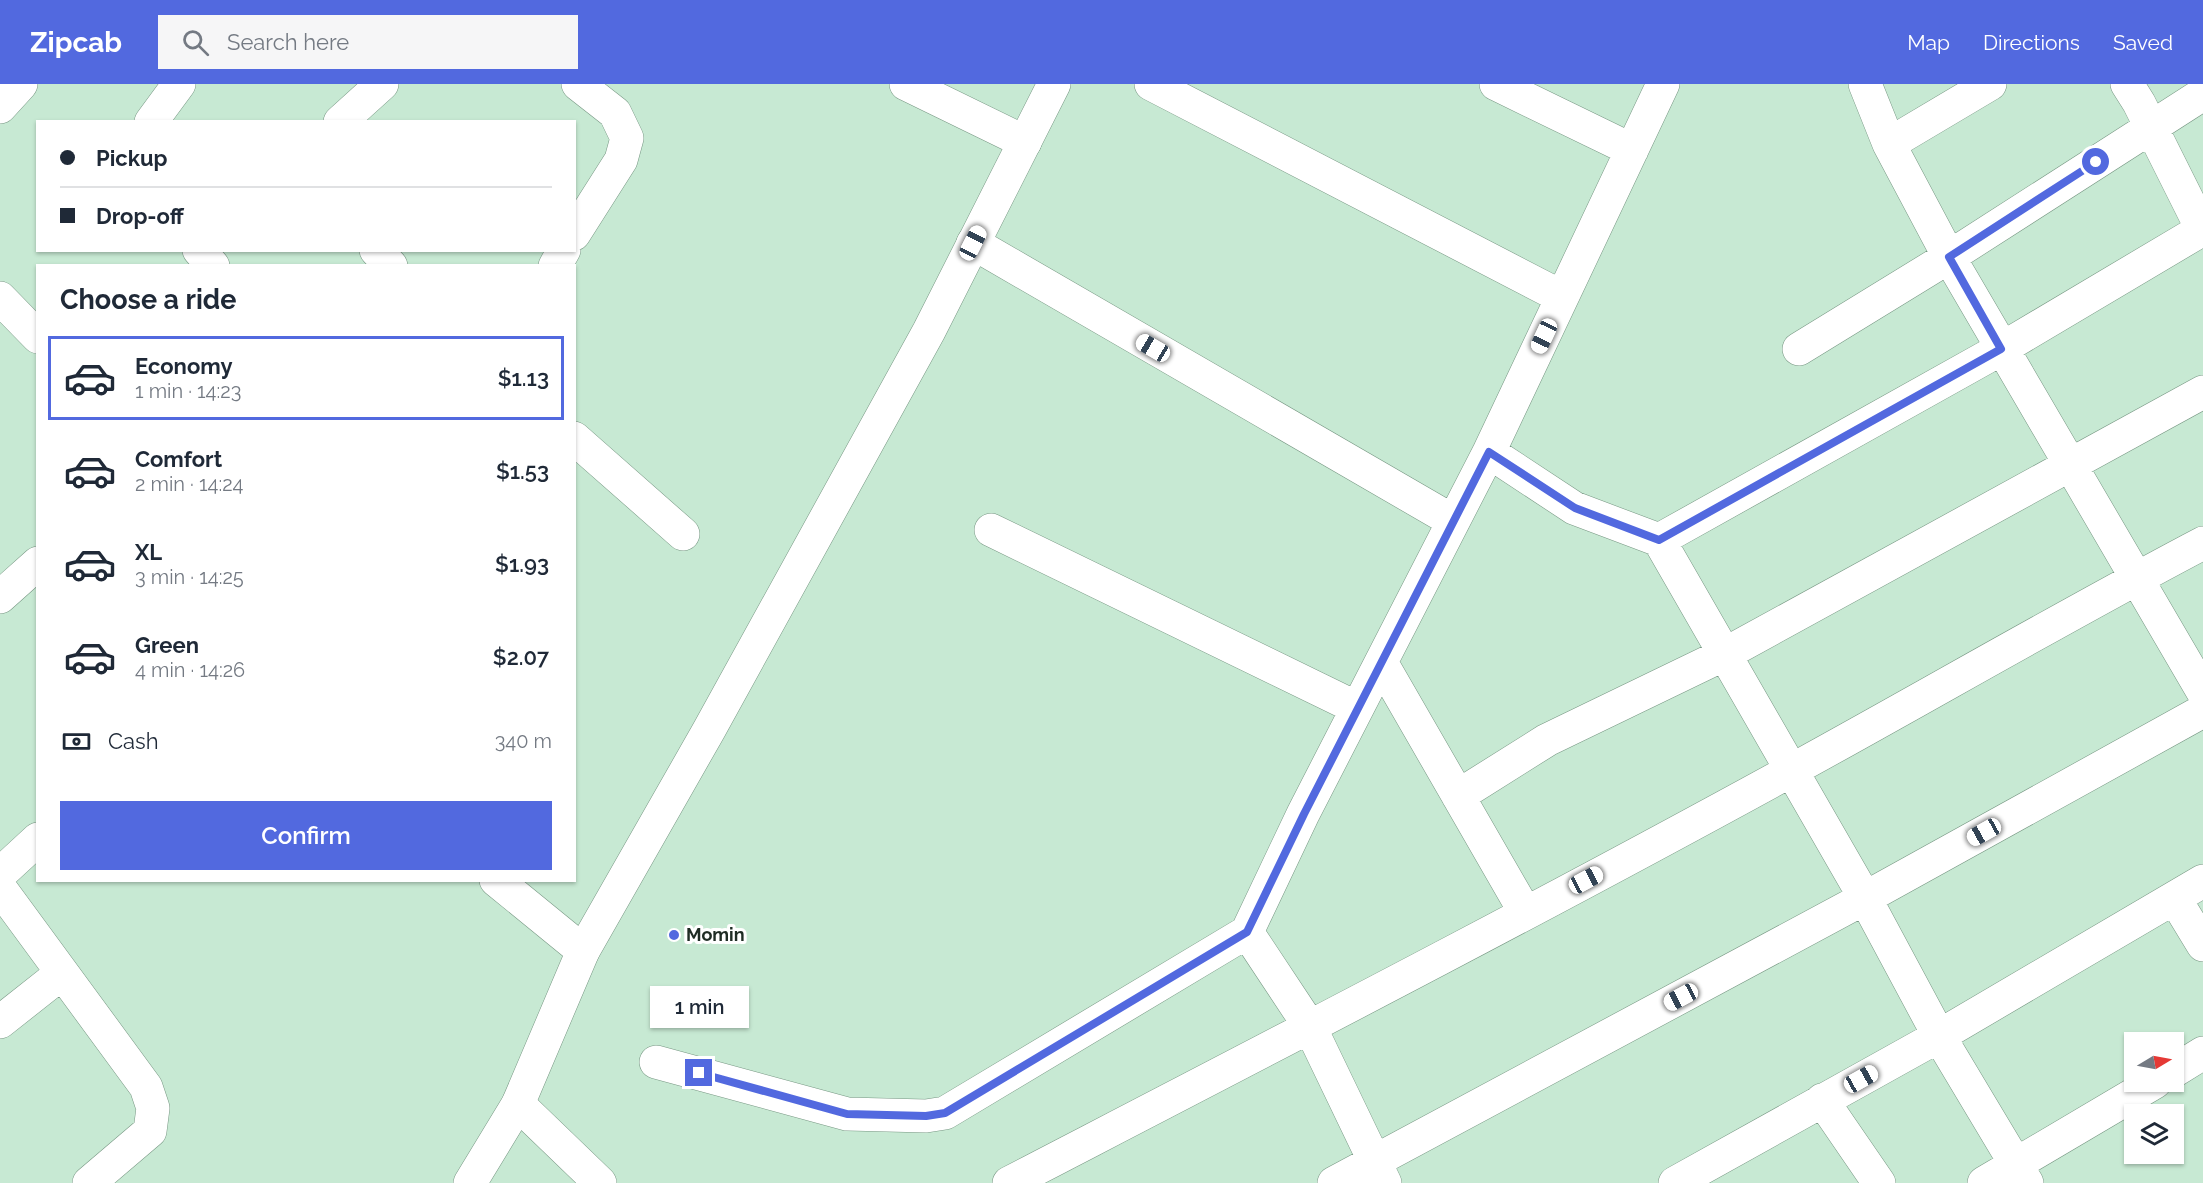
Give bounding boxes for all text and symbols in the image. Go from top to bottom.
search box [158,15,578,69]
text: Zipcab [30,26,122,59]
icon: search [179,26,212,59]
text: Search here [227,29,349,55]
text: Map [1907,30,1950,55]
text: Directions [1983,30,2080,55]
text: Saved [2113,30,2173,55]
text: Pickup [96,145,168,171]
route start [2082,148,2109,175]
text: Drop-off [96,203,184,229]
car [957,223,989,263]
text: Choose a ride [60,284,236,315]
car [1528,316,1560,356]
car [1133,331,1173,365]
icon: car [63,351,117,405]
text: Economy [135,353,233,379]
text: $1.13 [498,365,549,391]
text: 1 min · 14:23 [135,379,241,403]
icon: car [63,444,117,498]
text: Comfort [135,446,222,472]
text: $1.53 [496,458,549,484]
text: 2 min · 14:24 [135,472,243,496]
icon: car [63,537,117,591]
text: XL [135,539,162,565]
text: $1.93 [495,551,549,577]
text: 3 min · 14:25 [135,565,244,589]
icon: car [63,630,117,684]
text: Green [135,632,199,658]
text: $2.07 [493,644,549,670]
text: 4 min · 14:26 [135,658,245,682]
icon: cash [60,725,93,758]
text: Cash [108,728,159,754]
text: 340 m [495,729,552,753]
button: Confirm [60,801,552,870]
car [1964,815,2004,849]
car [1566,864,1606,896]
place label: Momin [686,924,745,945]
marker: Momin [667,928,681,942]
car [1661,981,1701,1013]
callout: 1 min [650,986,748,1028]
text: 1 min [675,995,724,1019]
north arrow [2124,1032,2184,1092]
map controls [2124,1032,2184,1164]
route end [685,1059,712,1086]
car [1841,1062,1881,1096]
button: layers [2124,1104,2184,1164]

